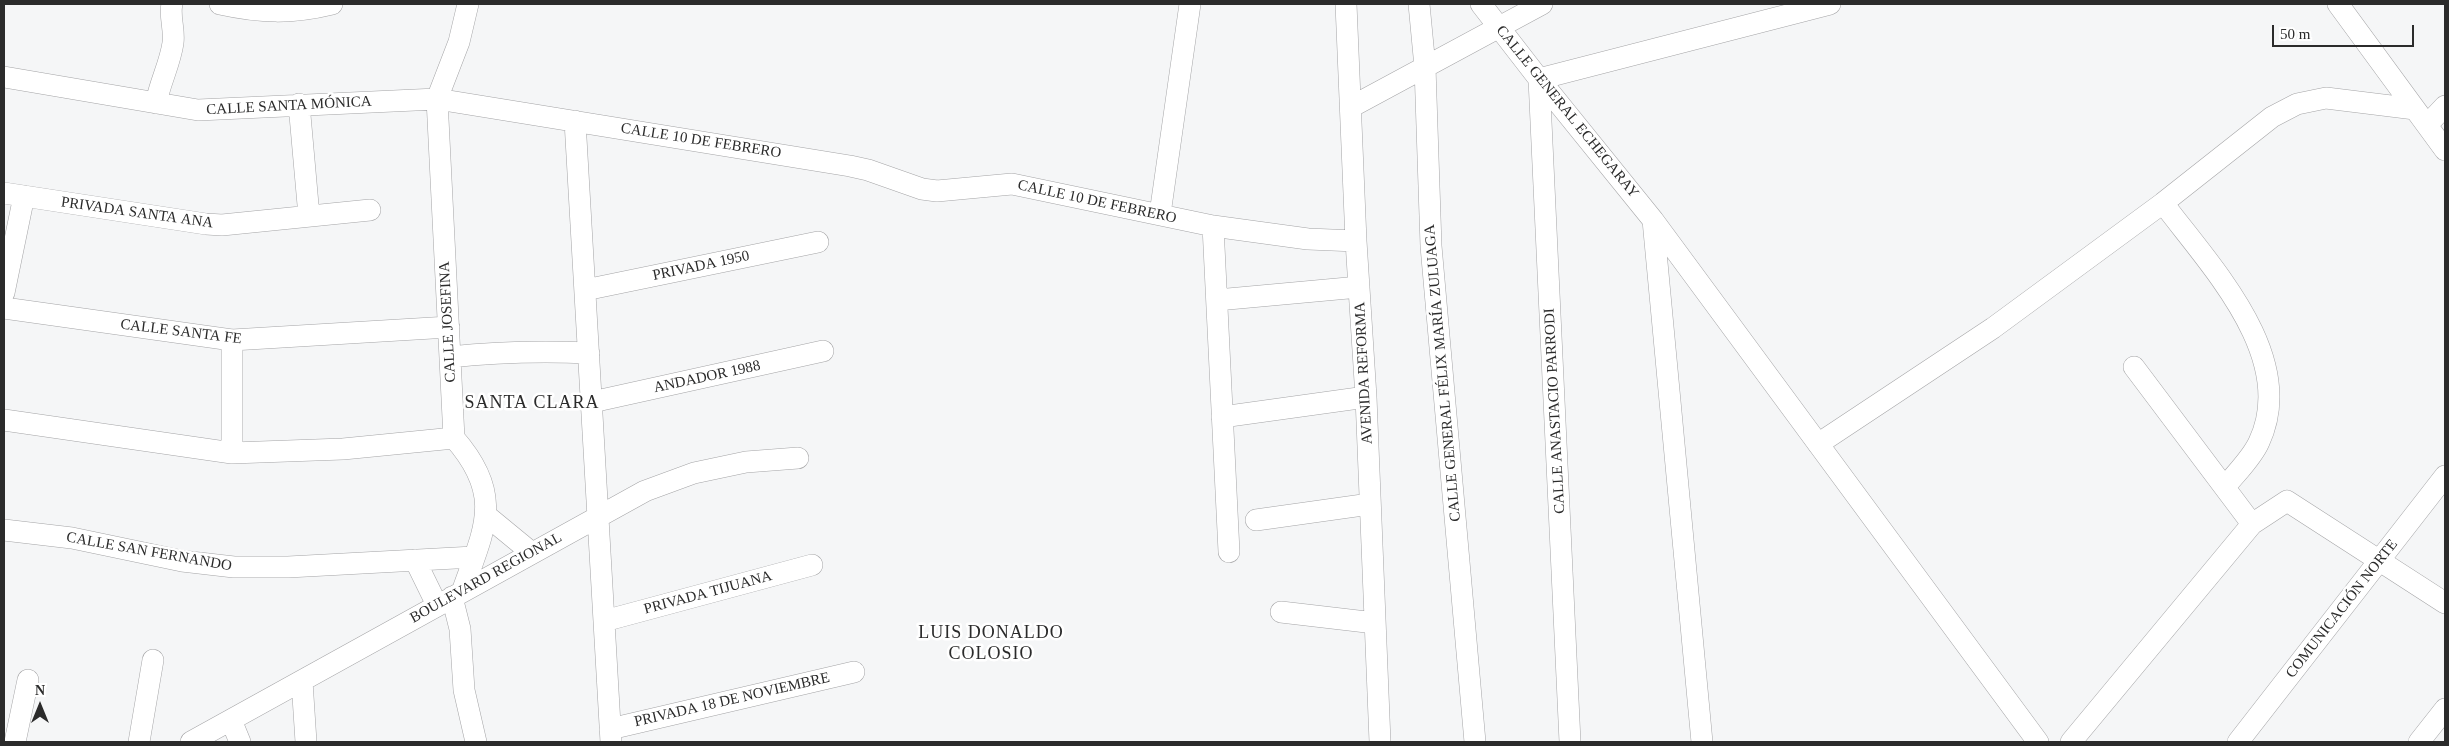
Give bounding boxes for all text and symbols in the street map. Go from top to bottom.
scale bar [2274,15,2416,47]
street label: CALLE GENERAL ECHEGARAY [1492,22,1642,202]
text: 50 m [2280,26,2310,42]
street label: CALLE SANTA MÓNICA [206,93,372,119]
street label: CALLE 10 DE FEBRERO [620,119,782,163]
street label: CALLE 10 DE FEBRERO [1016,176,1178,228]
street label: PRIVADA SANTA ANA [60,193,214,233]
street label: CALLE GENERAL FÉLIX MARÍA ZULUAGA [1421,224,1465,522]
street label: PRIVADA 1950 [651,247,751,285]
street label: CALLE JOSEFINA [436,261,460,383]
street label: AVENIDA REFORMA [1351,301,1377,445]
street label: CALLE ANASTACIO PARRODI [1541,308,1569,514]
street label: CALLE SANTA FE [119,316,243,348]
street label: ANDADOR 1988 [652,357,762,397]
district label: SANTA CLARA [463,392,601,414]
street label: CALLE SAN FERNANDO [65,529,233,575]
street label: BOULEVARD REGIONAL [407,529,565,627]
street label: COMUNICACIÓN NORTE [2282,536,2402,682]
street label: PRIVADA TIJUANA [642,567,774,619]
district label: LUIS DONALDO COLOSIO [917,622,1065,664]
street label: PRIVADA 18 DE NOVIEMBRE [632,669,832,731]
north arrow [15,681,65,731]
text: N [35,683,45,698]

